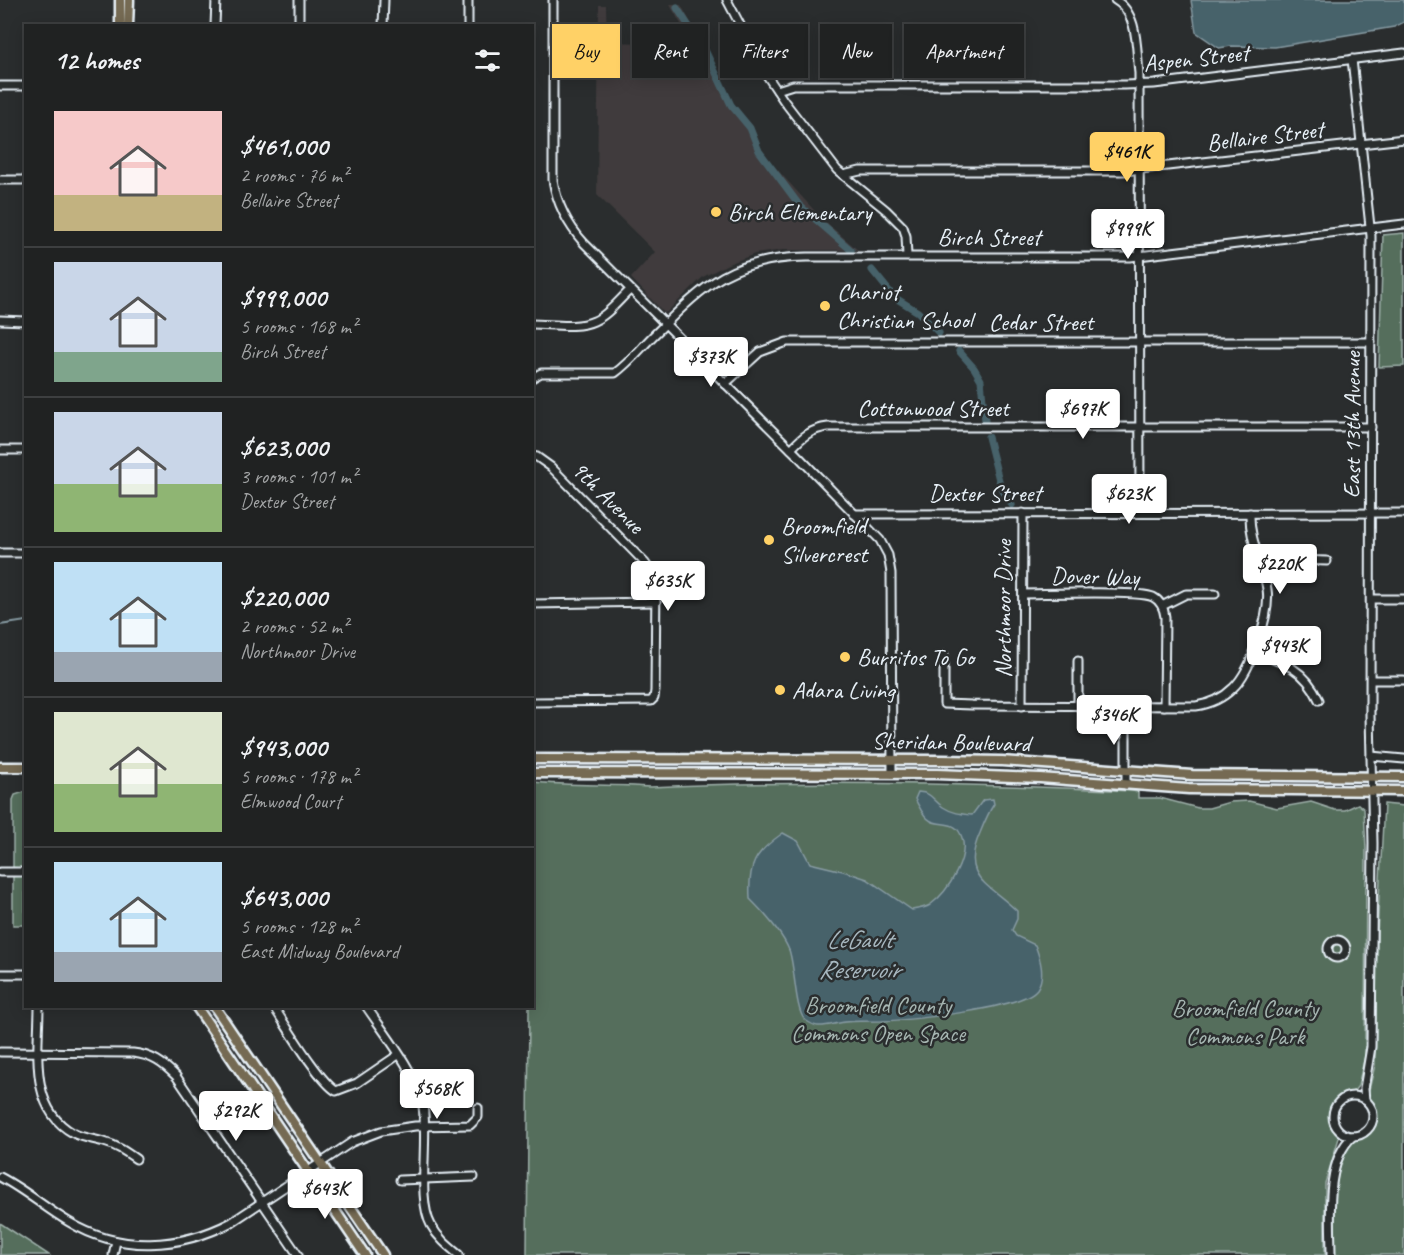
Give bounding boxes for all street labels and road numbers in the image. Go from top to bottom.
street label: Aspen Street [1142,37,1253,78]
street label: Bellaire Street [1205,114,1328,158]
street label: Birch Street [938,222,1043,252]
street label: Cedar Street [989,307,1095,337]
street label: East 13th Avenue [1337,349,1367,498]
street label: Cottonwood Street [857,393,1011,423]
street label: 9th Avenue [565,454,652,541]
street label: Dexter Street [929,478,1044,508]
street label: Northmoor Drive [988,538,1018,678]
street label: Dover Way [1051,560,1141,592]
street label: Sheridan Boulevard [872,726,1034,758]

